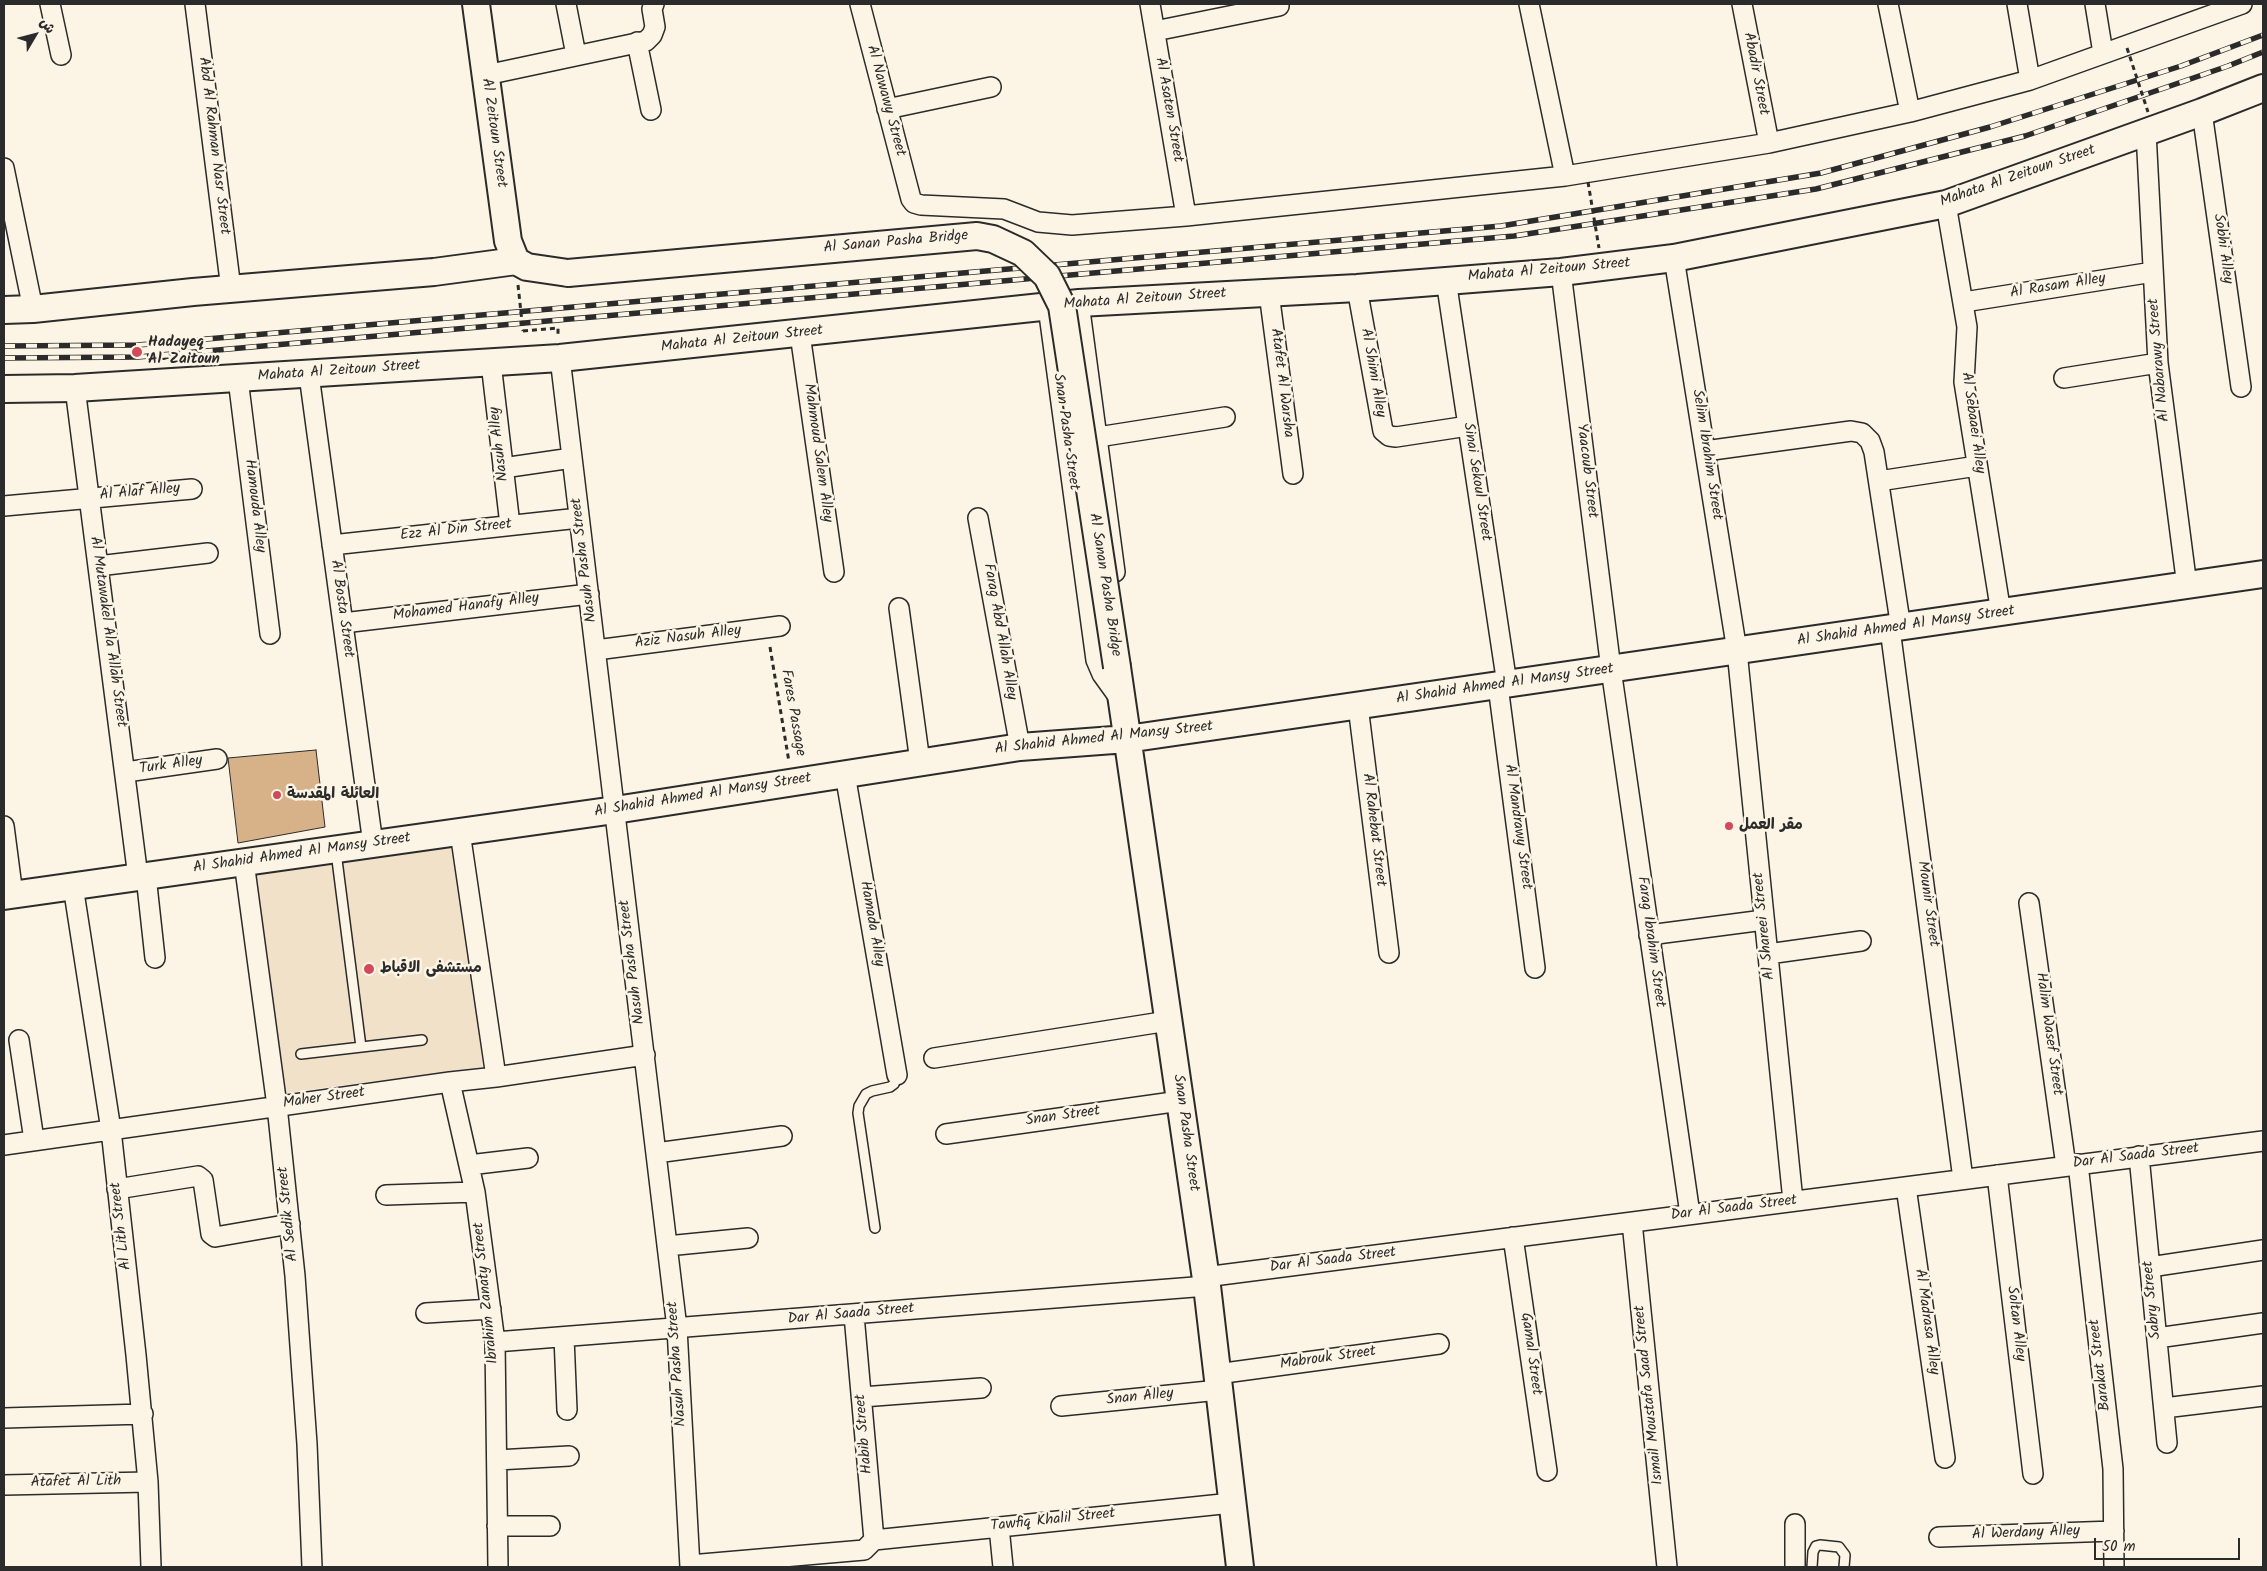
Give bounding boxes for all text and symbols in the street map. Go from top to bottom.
north arrow [10,10,60,60]
text: ش [34,13,60,39]
street label: Abadir Street [1738,31,1772,117]
street label: Al Nawawy Street [862,43,908,159]
street label: Abd Al Rahman Nasr Street [193,56,233,236]
street label: Al Asaten Street [1150,56,1186,164]
street label: Al Zeitoun Street [476,77,510,189]
street label: Mahata Al Zeitoun Street [1938,142,2098,212]
street label: Sobhi Alley [2208,213,2236,285]
street label: Al Sanan Pasha Bridge [823,228,969,258]
street label: Mahata Al Zeitoun Street [1467,255,1631,287]
street label: Al Rasam Alley [2009,271,2107,303]
street label: Mahata Al Zeitoun Street [1063,285,1227,315]
street label: Al Nabarawy Street [2146,297,2174,423]
street label: Mahata Al Zeitoun Street [660,323,824,357]
street label: Atafet Al Warsha [1265,327,1297,439]
street label: Al Shimi Alley [1355,327,1389,419]
place label: Hadayeq Al-Zaitoun [148,334,220,369]
marker: Hadayeq Al-Zaitoun [130,345,144,359]
street label: Mahata Al Zeitoun Street [257,357,421,387]
street label: Al Sebaaei Alley [1956,371,1988,475]
street label: Snan Pasha Street [1048,372,1082,492]
street label: Mahmoud Salem Alley [798,382,836,524]
street label: Selim Ibrahim Street [1687,388,1725,522]
street label: Nasuh Alley [486,406,514,482]
street label: Sinai Sekoul Street [1458,422,1494,542]
street label: Yaacoub Street [1571,423,1601,519]
street label: Hamouda Alley [239,458,269,554]
street label: Al Alaf Alley [99,481,181,505]
street label: Nasuh Pasha Street [568,497,602,623]
street label: Al Sanan Pasha Bridge [1084,512,1124,658]
street label: Ezz Al Din Street [399,516,513,546]
street label: Al Mutawakel Ala Allah Street [85,535,129,729]
street label: Al Bosta Street [325,559,357,659]
street label: Farag Abd Allah Alley [978,562,1020,702]
street label: Mohamed Hanafy Alley [392,590,540,626]
street label: Al Shahid Ahmed Al Mansy Street [1796,603,2016,651]
street label: Aziz Nasuh Alley [634,623,742,653]
street label: Al Shahid Ahmed Al Mansy Street [1395,661,1615,709]
street label: Fares Passage [776,668,808,758]
street label: Al Shahid Ahmed Al Mansy Street [994,719,1214,759]
street label: Turk Alley [138,753,204,779]
street label: Al Mandrawy Street [1499,763,1535,891]
street label: Al Shahid Ahmed Al Mansy Street [593,770,813,822]
street label: Al Rahebat Street [1357,772,1389,888]
place label: العائلة المقدسة [287,786,379,804]
marker: العائلة المقدسة [271,789,283,801]
place label: مقر العمل [1739,817,1803,835]
marker: مقر العمل [1723,820,1735,832]
street label: Al Shahid Ahmed Al Mansy Street [192,830,412,878]
street label: Mounir Street [1912,860,1942,948]
street label: Al Shareei Street [1750,871,1780,981]
street label: Farag Ibrahim Street [1632,875,1668,1009]
street label: Hamada Alley [855,880,887,968]
street label: Nasuh Pasha Street [616,899,650,1025]
place label: مستشفى الاقباط [380,960,482,978]
marker: مستشفى الاقباط [362,962,376,976]
street label: Halim Wasef Street [2030,971,2066,1097]
street label: Snan Pasha Street [1168,1073,1202,1193]
street label: Maher Street [282,1084,366,1114]
street label: Snan Street [1025,1103,1101,1131]
street label: Dar Al Saada Street [2072,1140,2200,1174]
street label: Al Sedik Street [275,1165,303,1263]
street label: Al Lith Street [108,1181,136,1271]
street label: Dar Al Saada Street [1670,1192,1798,1226]
street label: Ibrahim Zanaty Street [471,1221,503,1365]
street label: Dar Al Saada Street [1269,1244,1397,1278]
street label: Sabry Street [2140,1260,2166,1340]
street label: Al Madrasa Alley [1910,1268,1942,1376]
street label: Soltan Alley [2001,1285,2029,1363]
street label: Dar Al Saada Street [787,1300,915,1330]
street label: Nasuh Pasha Street [665,1301,691,1427]
street label: Ismail Moustafa Saad Street [1632,1304,1668,1486]
street label: Gamal Street [1515,1312,1545,1396]
street label: Barakat Street [2086,1318,2116,1412]
street label: Mabrouk Street [1279,1343,1377,1375]
street label: Snan Alley [1106,1386,1174,1410]
street label: Habib Street [853,1393,877,1475]
street label: Atafet Al Lith [31,1473,121,1493]
street label: Tawfiq Khalil Street [990,1506,1116,1536]
street label: Al Werdany Alley [1972,1523,2080,1545]
scale bar [2097,1528,2243,1560]
text: 50 m [2102,1535,2136,1559]

